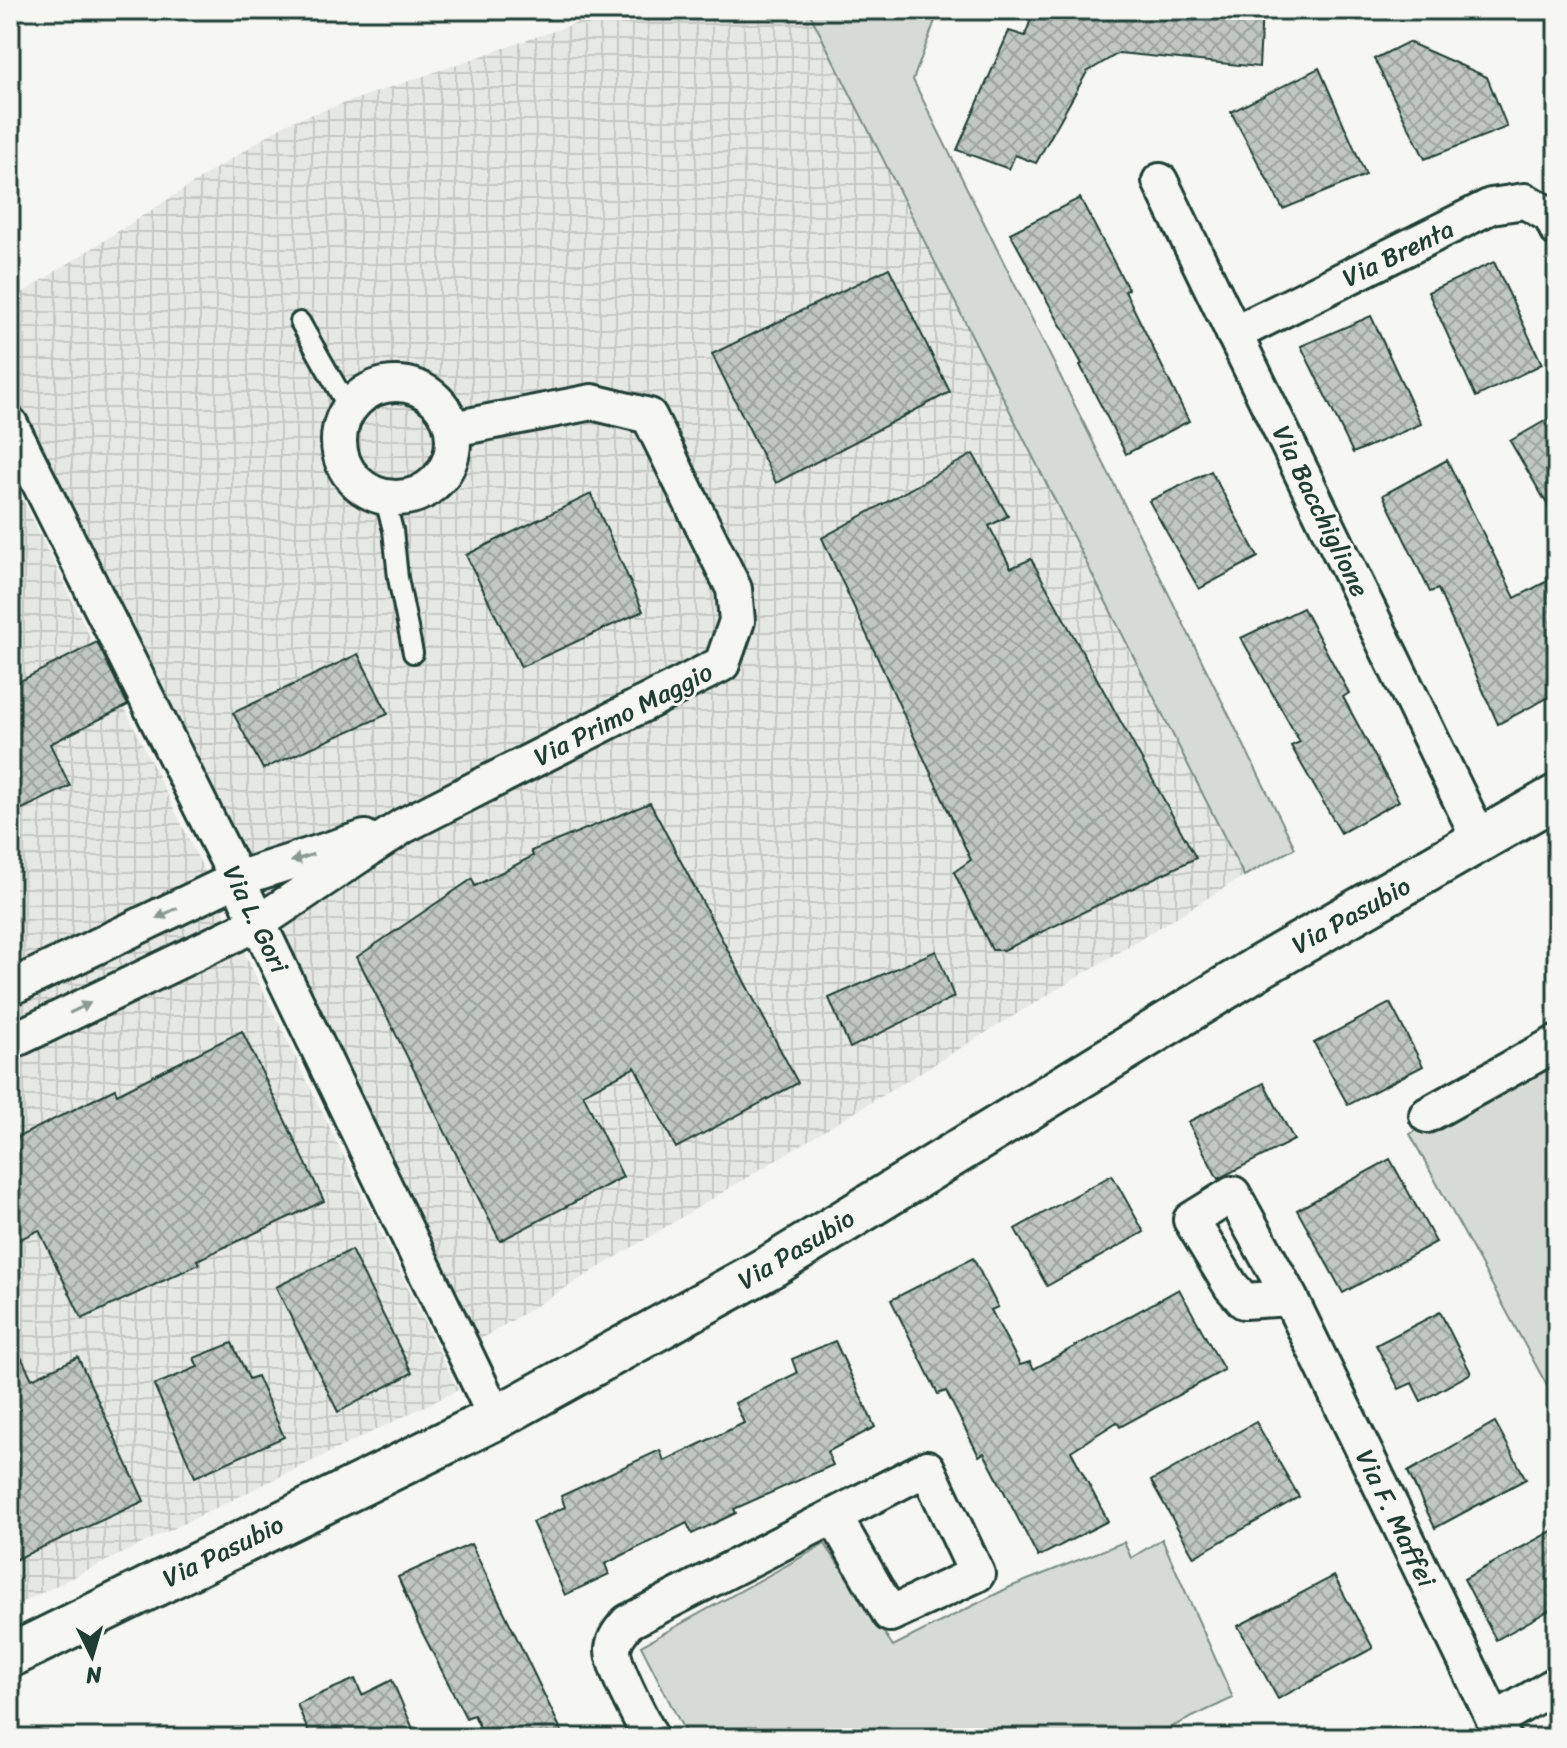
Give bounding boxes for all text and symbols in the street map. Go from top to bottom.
street label: Via Brenta [1334,206,1462,300]
street label: Via Bacchiglione [1259,417,1383,605]
street label: Via Primo Maggio [525,649,721,779]
one-way arrow [290,852,314,865]
street label: Via L. Gori [210,857,302,982]
street label: Via Pasubio [1283,863,1419,967]
one-way arrow [155,906,178,920]
one-way arrow [69,1001,92,1015]
street label: Via Pasubio [728,1196,864,1302]
street label: Via F. Maffei [1343,1441,1450,1596]
street label: Via Pasubio [154,1502,292,1600]
north arrow [52,1616,132,1696]
text: N [84,1655,104,1696]

